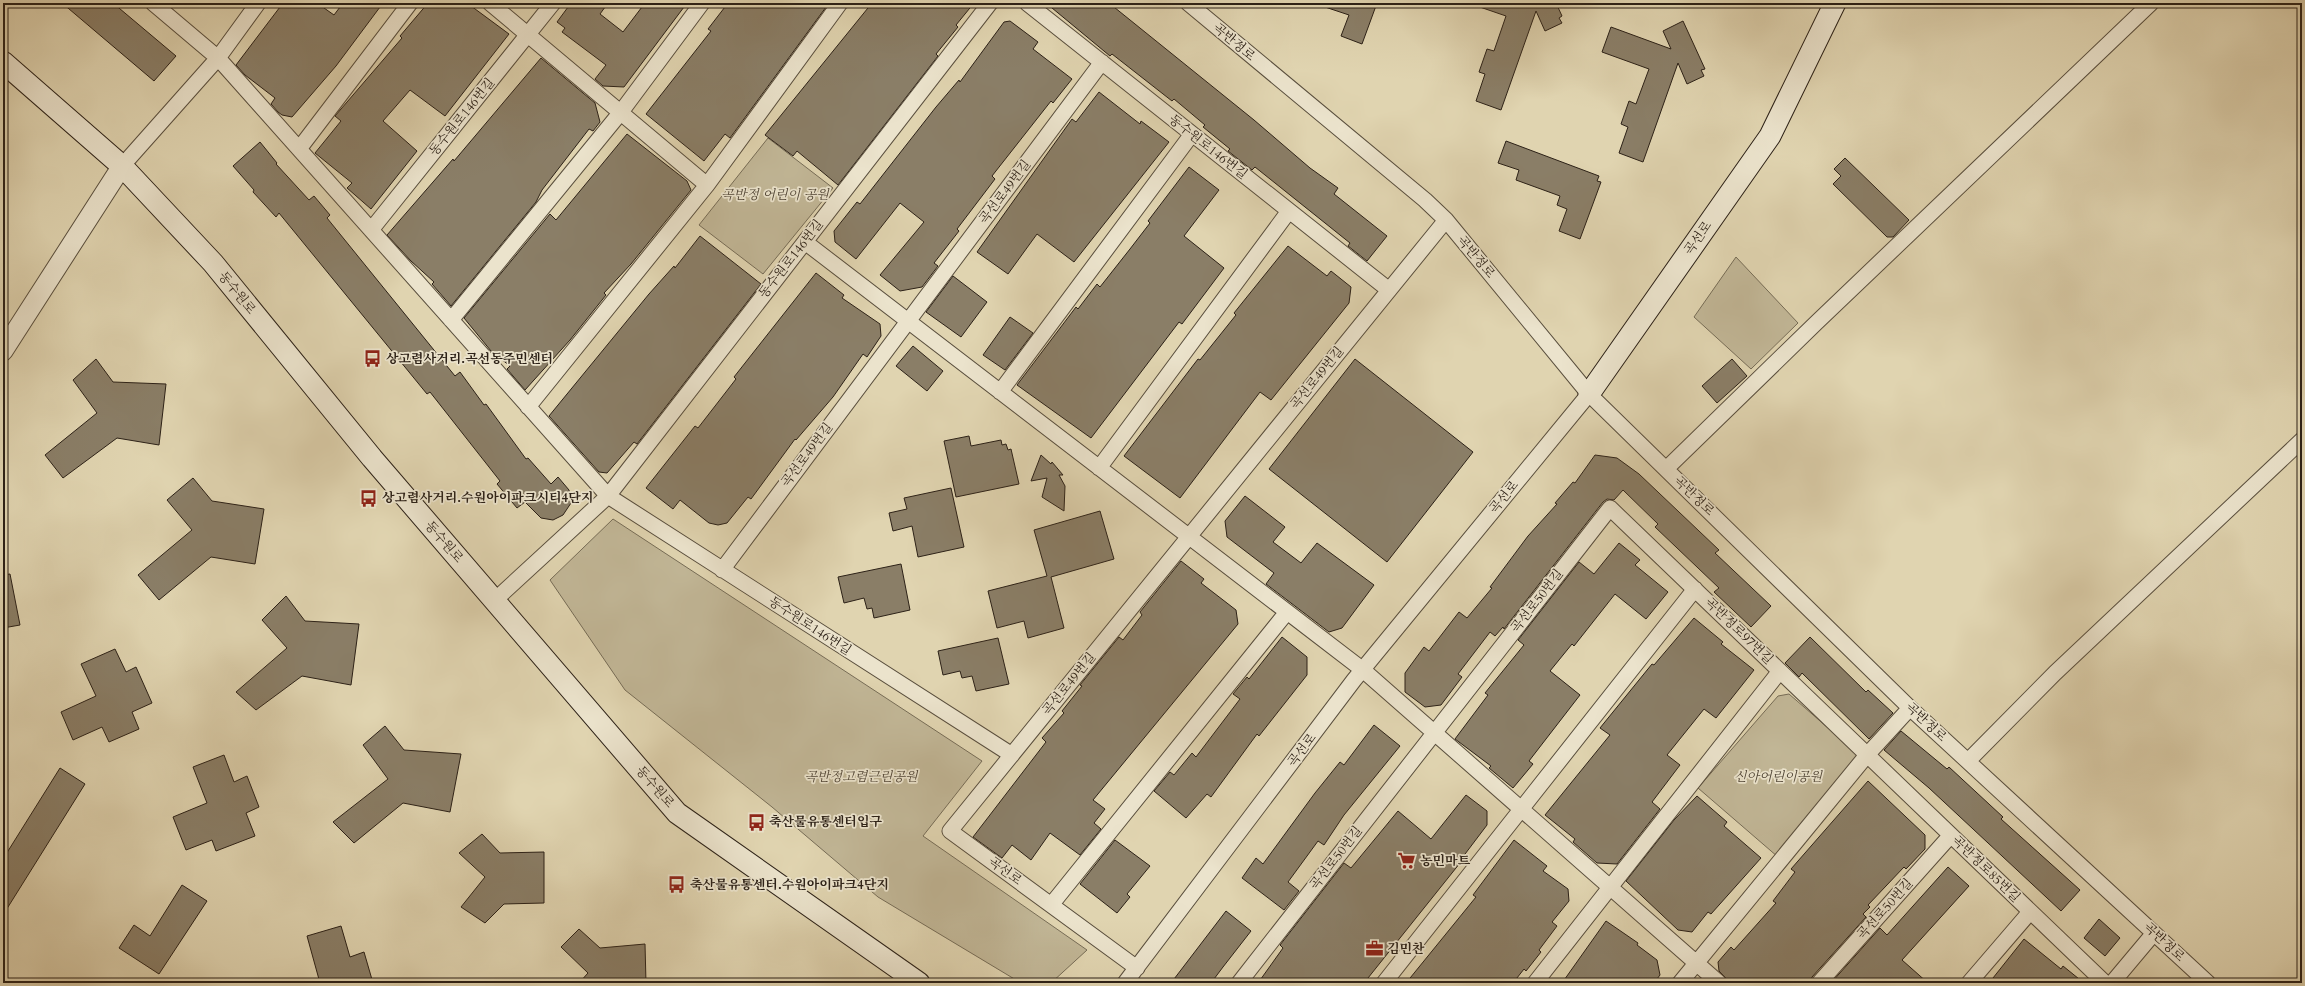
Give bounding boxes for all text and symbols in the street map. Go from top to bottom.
street label: 곡반정로 [1209,19,1259,65]
street label: 동수원로146번길 [425,74,499,160]
street label: 동수원로146번길 [1165,111,1251,183]
street label: 곡선로49번길 [975,156,1035,228]
park label: 곡반정 어린이 공원 [721,186,830,204]
street label: 동수원로146번길 [755,216,827,302]
street label: 곡선로 [1680,217,1716,259]
street label: 곡반정로 [1453,232,1499,282]
street label: 동수원로 [214,268,260,319]
street label: 곡선로49번길 [1286,343,1348,413]
bus stop icon: 상고렴사거리.곡선동주민센터 [363,349,383,369]
place label: 상고렴사거리.곡선동주민센터 [386,350,553,368]
street label: 곡선로49번길 [777,419,837,491]
street label: 곡반정로 [1670,472,1719,520]
street label: 곡선로 [1485,476,1523,517]
bus stop icon: 상고렴사거리.수원아이파크시티4단지 [359,488,379,508]
place label: 상고렴사거리.수원아이파크시티4단지 [382,489,593,507]
street label: 동수원로 [421,517,468,567]
street label: 곡선로50번길 [1506,565,1568,637]
street label: 동수원로146번길 [765,592,855,660]
street label: 곡반정로97번길 [1701,594,1777,668]
street label: 곡선로49번길 [1038,649,1100,719]
street label: 곡반정로 [1901,698,1951,746]
street label: 곡선로 [1283,729,1321,770]
street label: 동수원로 [632,762,679,812]
park label: 곡반정고렴근린공원 [804,768,919,786]
park label: 신아어린이공원 [1734,768,1823,786]
bus stop icon: 축산물유통센터입구 [746,812,766,832]
place label: 축산물유통센터입구 [769,813,882,831]
street label: 곡선로50번길 [1305,822,1367,894]
street label: 곡반정로85번길 [1948,832,2024,906]
supermarket icon: 농민마트 [1397,851,1417,871]
place label: 농민마트 [1420,852,1471,870]
street label: 곡선로 [984,853,1026,890]
bus stop icon: 축산물유통센터.수원아이파크4단지 [667,875,687,895]
street label: 곡선로50번길 [1853,875,1917,943]
place label: 축산물유통센터.수원아이파크4단지 [690,876,889,894]
street label: 곡반정로 [2139,918,2189,966]
office icon: 김민찬 [1364,939,1384,959]
place label: 김민찬 [1387,940,1425,958]

